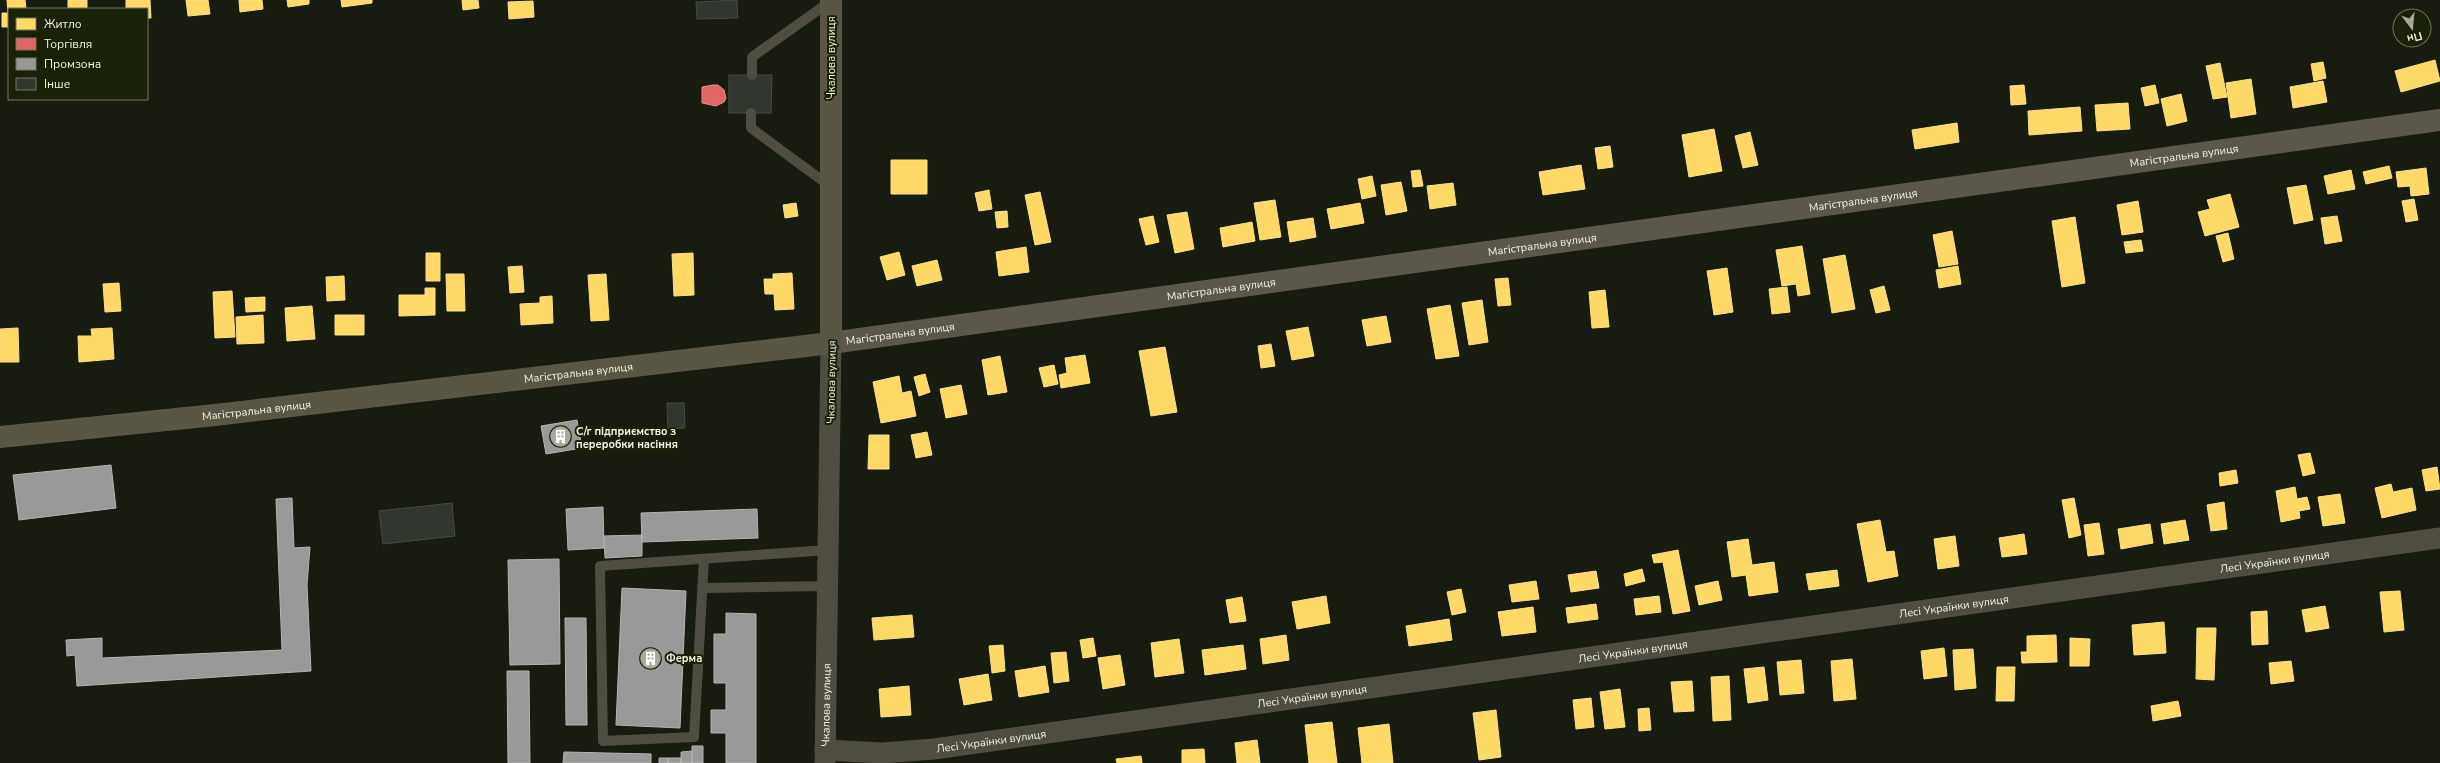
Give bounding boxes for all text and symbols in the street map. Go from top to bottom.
legend [8,8,148,100]
north arrow [2392,8,2432,48]
text: Житло [44,16,82,32]
street label: Чкалова вулиця [824,16,839,100]
text: Пн [2405,28,2424,46]
text: Торгівля [44,36,92,52]
text: Промзона [44,56,101,72]
text: Інше [44,76,70,92]
street label: Магістральна вулиця [2129,141,2240,171]
street label: Магістральна вулиця [1808,185,1919,215]
street label: Магістральна вулиця [1487,230,1598,260]
street label: Магістральна вулиця [1166,274,1277,304]
street label: Магістральна вулиця [845,319,956,349]
street label: Чкалова вулиця [823,340,840,424]
street label: Магістральна вулиця [523,359,634,387]
street label: Магістральна вулиця [201,397,312,424]
building icon: С/г підприємство з переробки насіння [548,424,574,450]
place label: С/г підприємство з переробки насіння [576,424,678,452]
street label: Лесі Українки вулиця [2219,547,2331,577]
street label: Лесі Українки вулиця [1898,592,2010,622]
street label: Лесі Українки вулиця [1577,636,1689,667]
building icon: Ферма [638,645,664,671]
place label: Ферма [666,651,702,666]
street label: Чкалова вулиця [818,663,834,747]
street label: Лесі Українки вулиця [1256,681,1368,712]
street label: Лесі Українки вулиця [935,726,1047,757]

